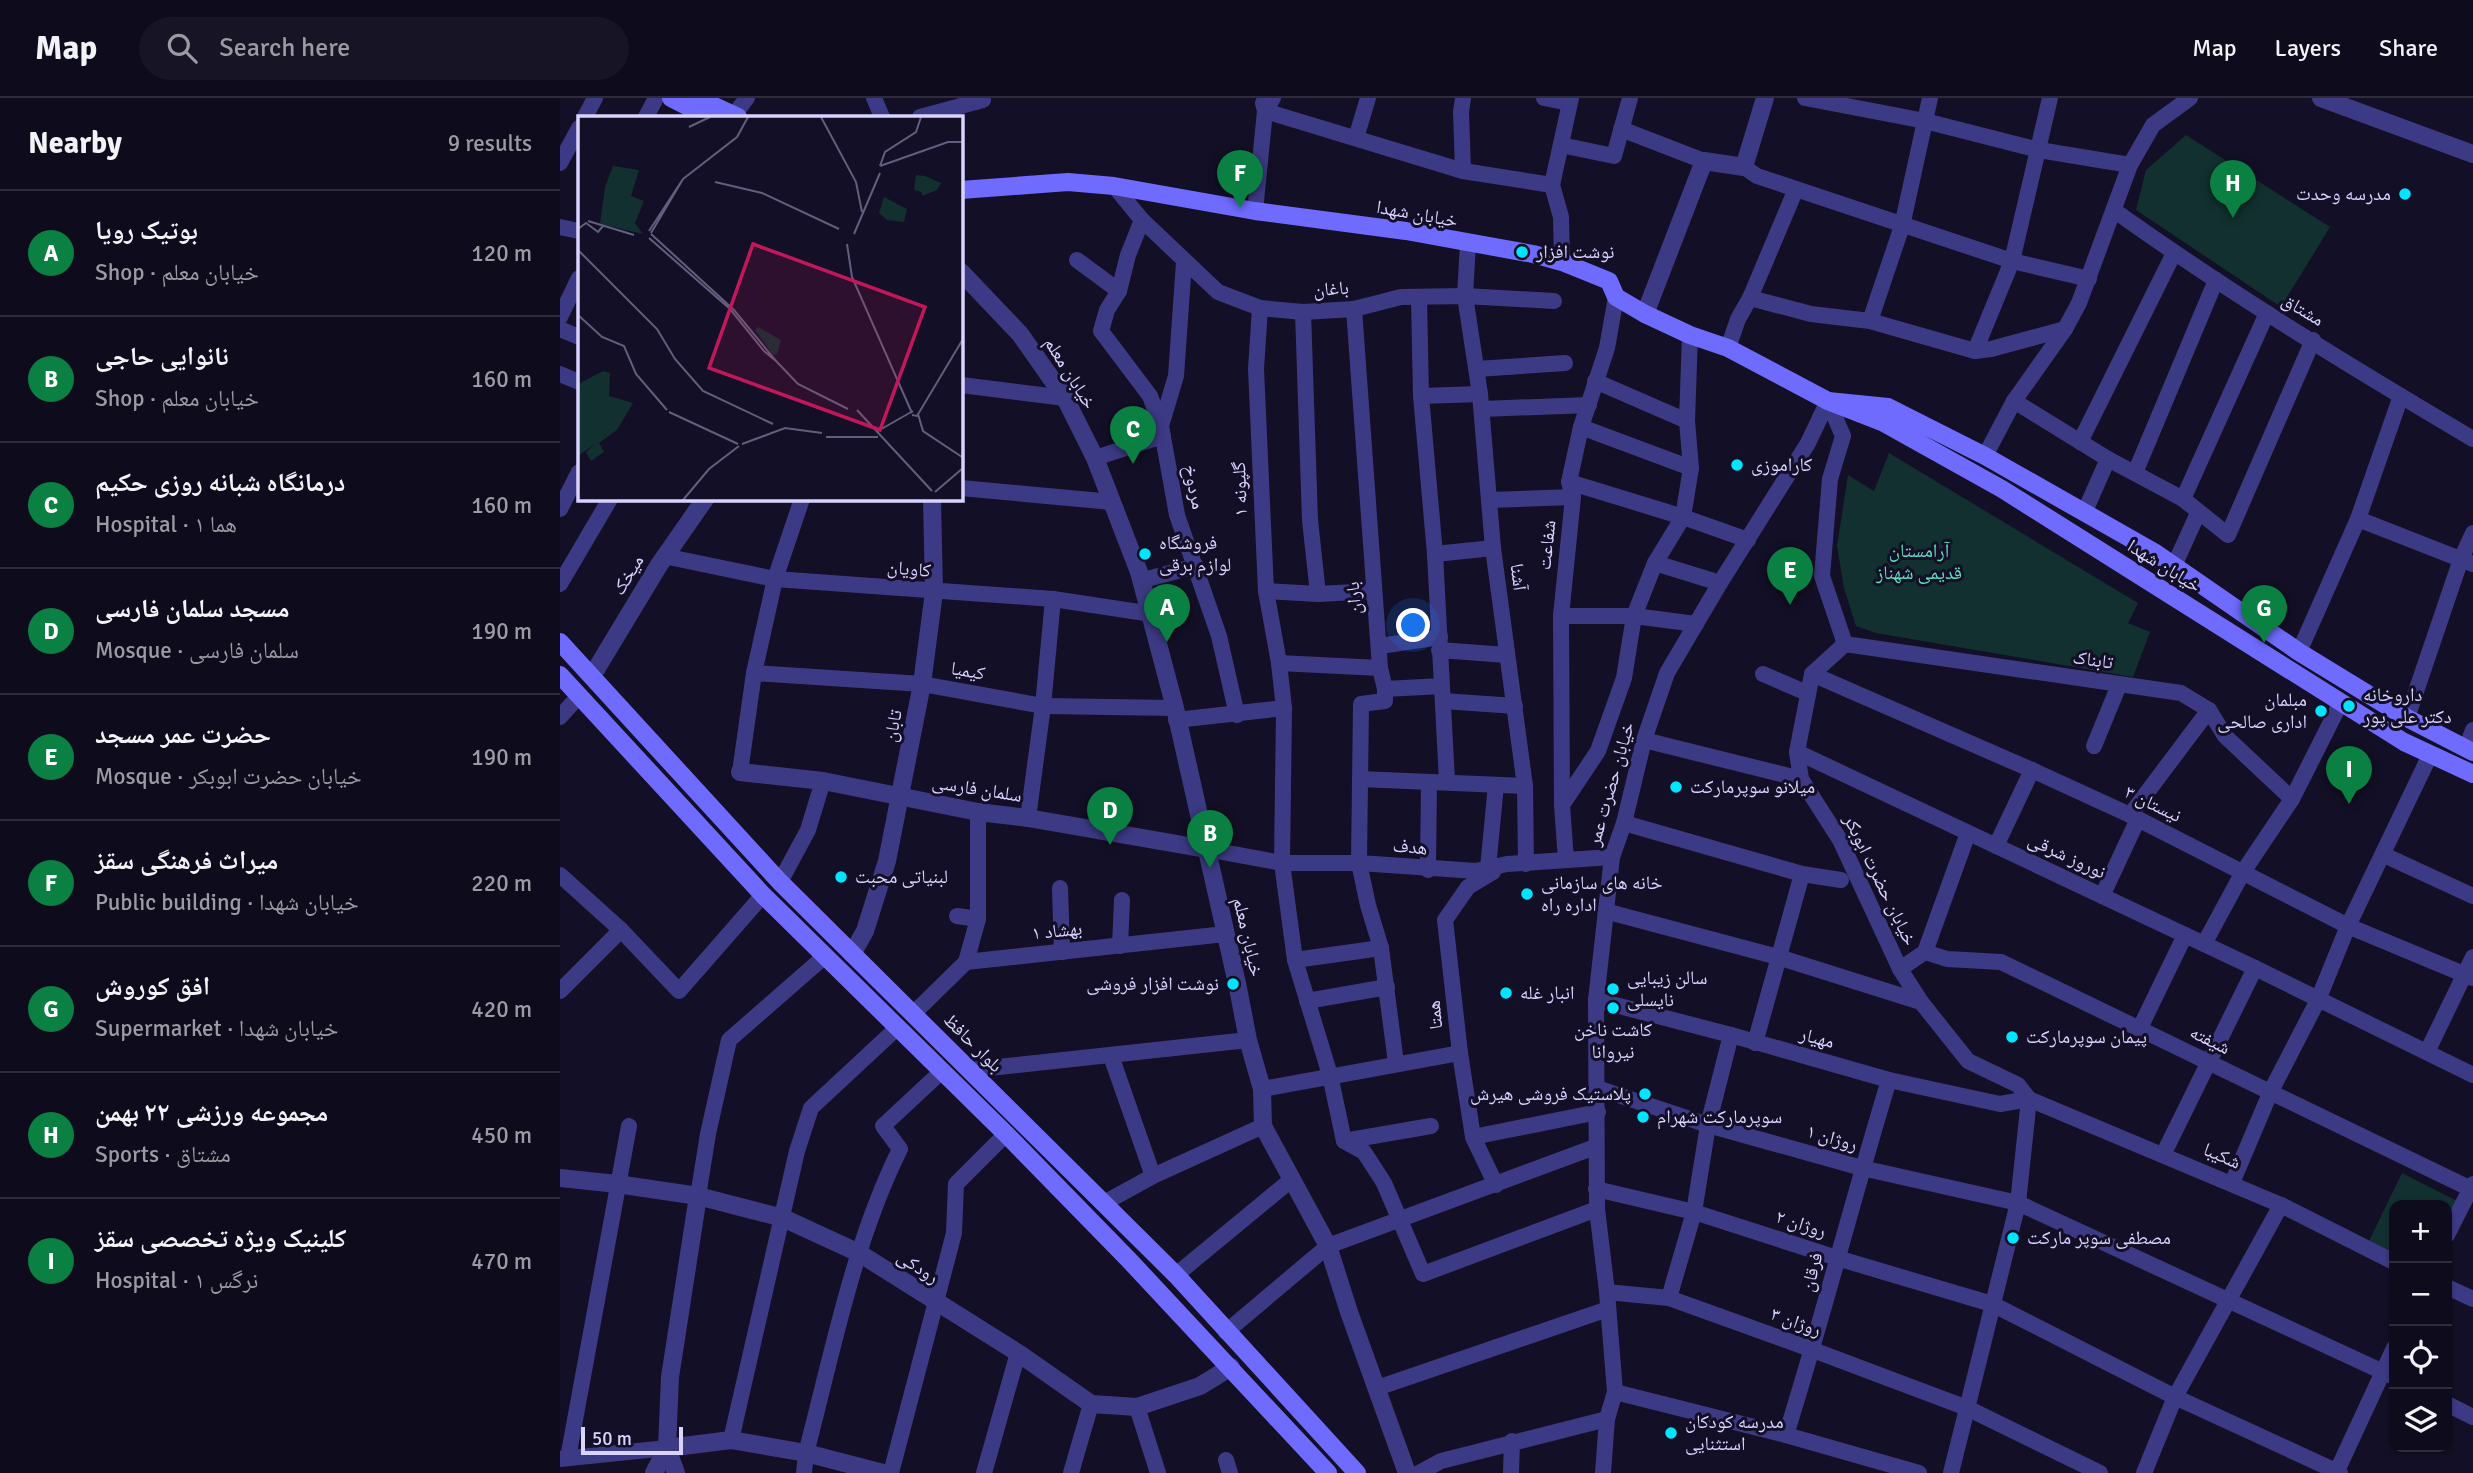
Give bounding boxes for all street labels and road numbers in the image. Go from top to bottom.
street label: خیابان شهدا [1374,195,1460,233]
street label: باغان [1312,276,1350,302]
street label: مشتاق [2277,288,2329,332]
street label: خیابان معلم [1039,333,1101,413]
street label: گلپونه ۱ [1227,461,1253,517]
street label: مردوخ [1178,462,1210,512]
street label: شفاعت [1532,519,1562,571]
street label: خیابان شهدا [2123,534,2205,598]
street label: میخک [607,550,649,600]
street label: کاویان [886,555,932,583]
street label: آشنا [1504,562,1532,593]
street label: باران [1341,581,1367,615]
street label: تابناک [2071,645,2115,675]
street label: کیمیا [949,656,987,686]
street label: تابان [878,707,908,744]
street label: خیابان حضرت عمر [1582,719,1640,850]
street label: سلمان فارسی [930,770,1024,808]
street label: نیستان ۳ [2121,780,2185,828]
street label: خیابان حضرت ابوبکر [1837,810,1922,949]
street label: نوروز شرقی [2024,828,2110,884]
street label: هدف [1392,834,1428,860]
street label: خیابان معلم [1227,895,1269,979]
street label: بهشاد ۱ [1031,916,1083,946]
street label: همتا [1422,999,1448,1031]
street label: بلوار حافظ [938,1008,1008,1078]
street label: شیفته [2186,1020,2234,1060]
street label: مهیار [1796,1022,1837,1054]
street label: روژان ۱ [1804,1119,1860,1157]
street label: شکیبا [2200,1137,2244,1175]
street label: روژان ۲ [1773,1205,1829,1243]
street label: رودکی [893,1245,943,1289]
street label: فرقان [1795,1250,1829,1294]
street label: روژان ۳ [1767,1302,1825,1342]

